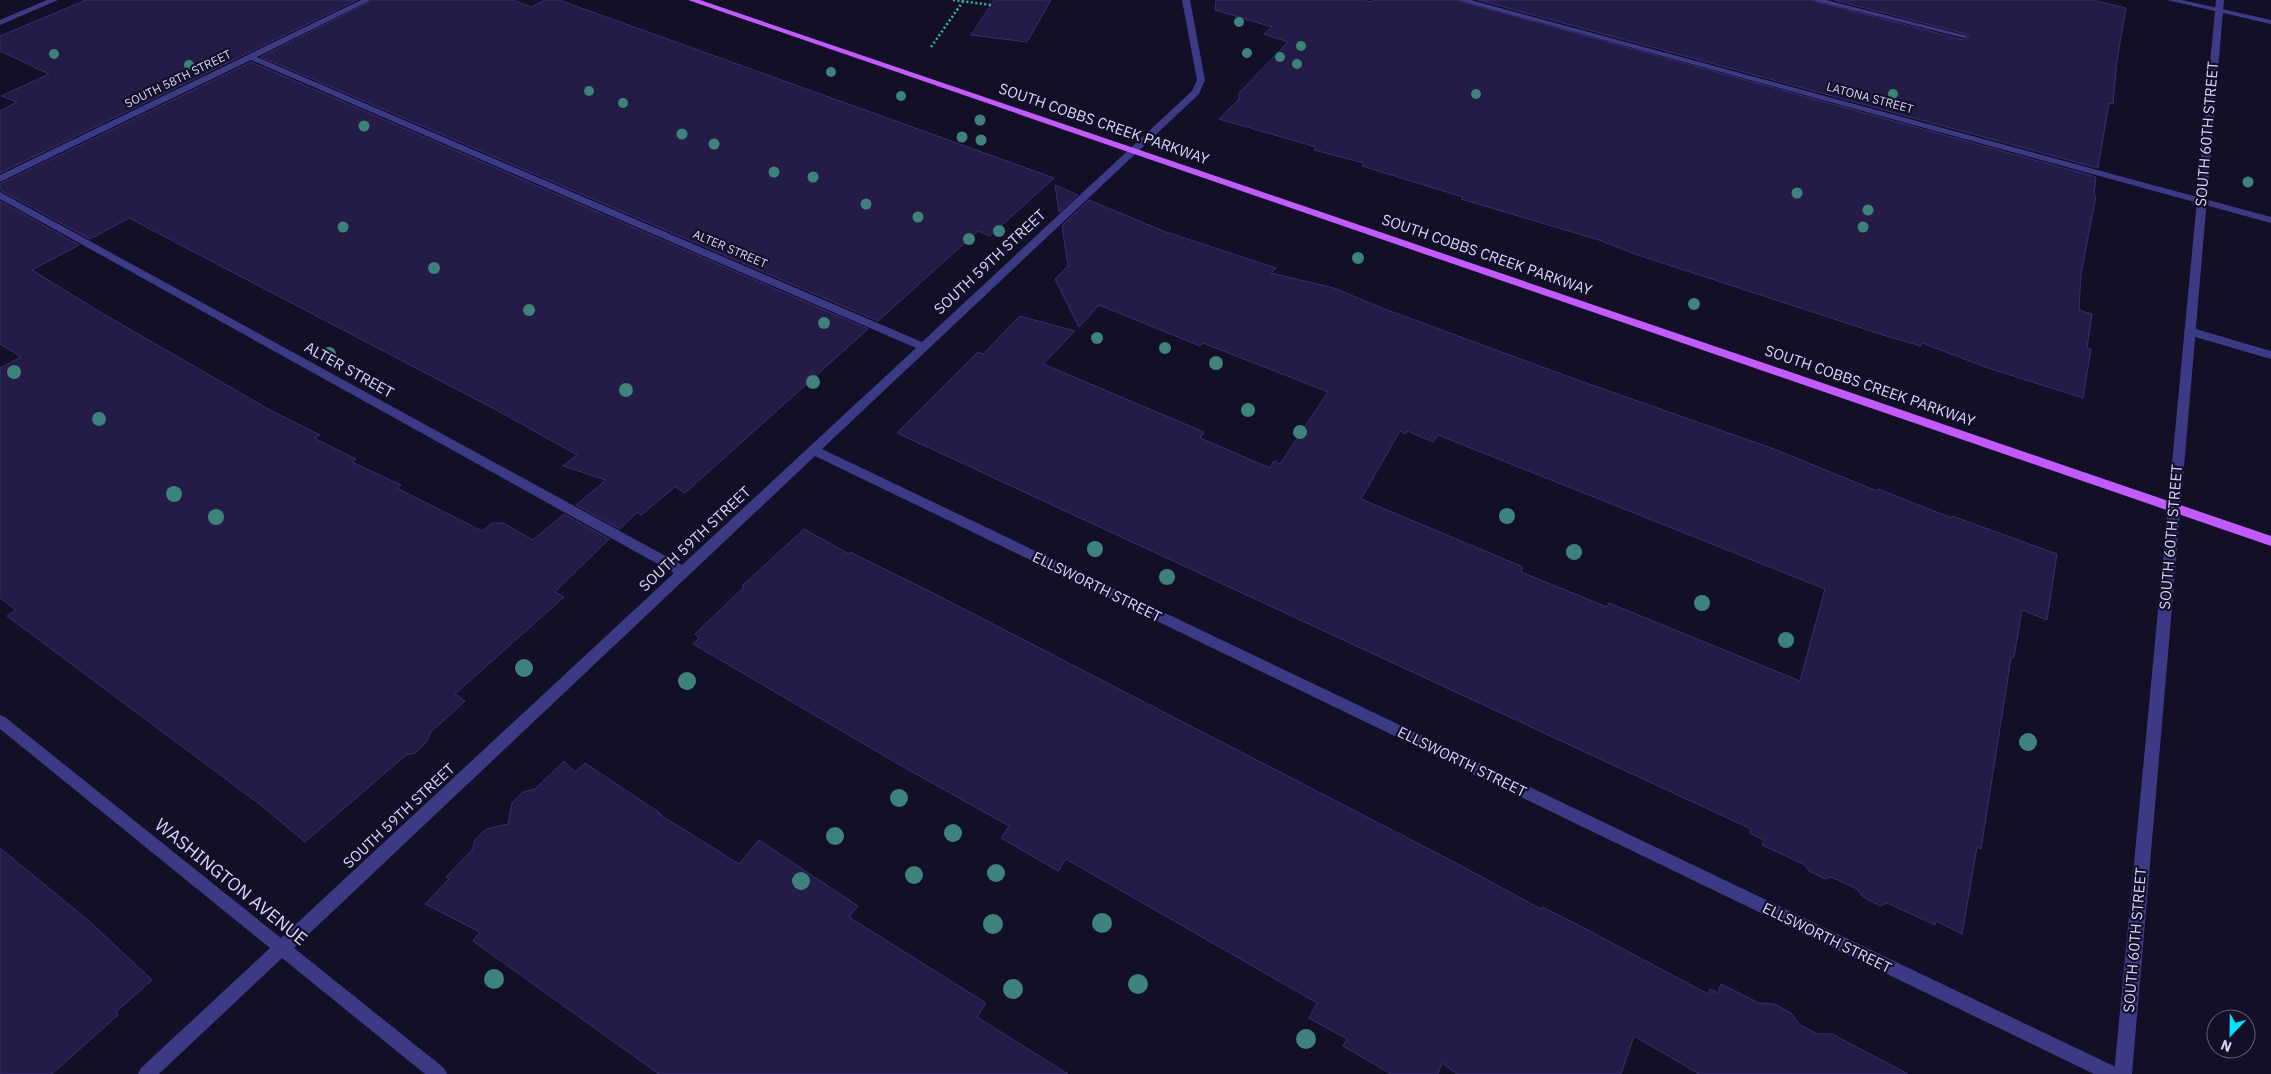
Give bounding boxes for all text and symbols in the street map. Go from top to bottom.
street label: SOUTH 58TH STREET [122,46,234,111]
street label: SOUTH 60TH STREET [2191,60,2222,207]
street label: SOUTH COBBS CREEK PARKWAY [996,79,1212,169]
street label: LATONA STREET [1825,79,1915,116]
street label: SOUTH 59TH STREET [930,205,1050,318]
street label: SOUTH COBBS CREEK PARKWAY [1379,210,1595,300]
street label: ALTER STREET [691,226,770,271]
street label: ALTER STREET [301,337,398,402]
street label: SOUTH COBBS CREEK PARKWAY [1762,341,1978,431]
street label: SOUTH 60TH STREET [2155,463,2186,610]
street label: SOUTH 59TH STREET [635,482,755,595]
street label: ELLSWORTH STREET [1030,547,1165,626]
street label: ELLSWORTH STREET [1395,722,1530,801]
street label: SOUTH 59TH STREET [339,759,459,872]
street label: WASHINGTON AVENUE [150,813,312,950]
street label: SOUTH 60TH STREET [2119,866,2150,1013]
street label: ELLSWORTH STREET [1760,898,1895,977]
north arrow [2206,1009,2256,1059]
text: N [2218,1036,2234,1056]

